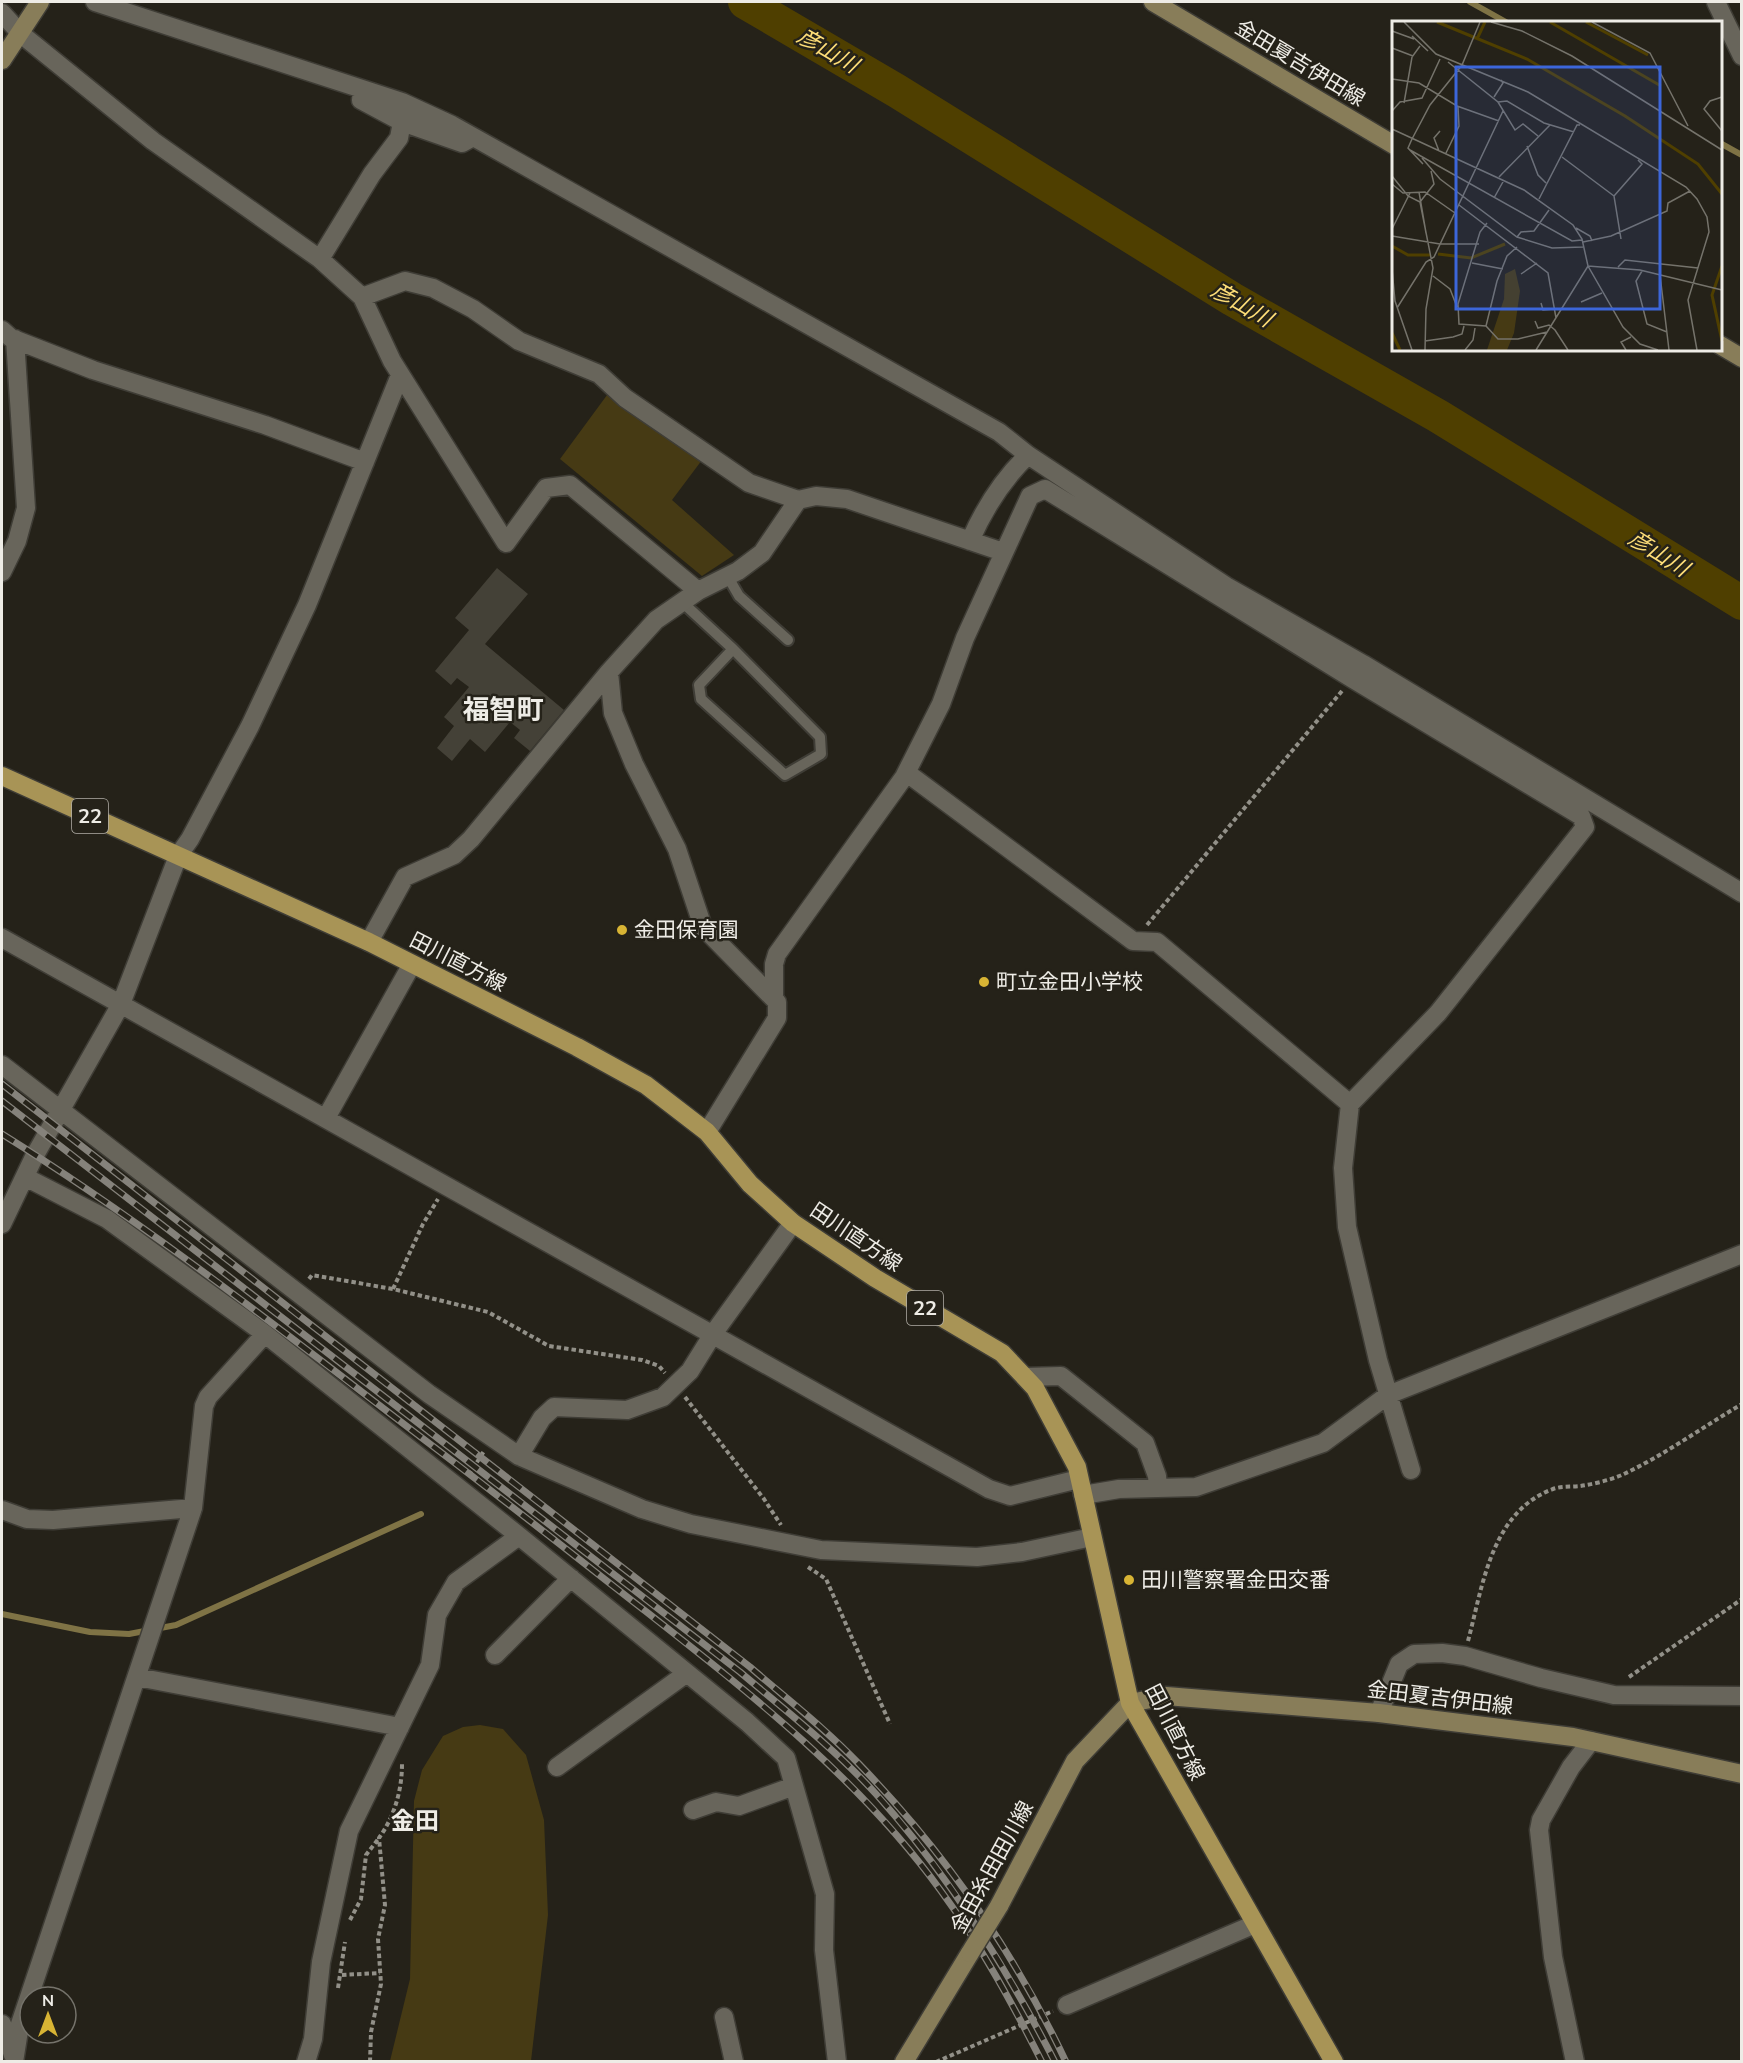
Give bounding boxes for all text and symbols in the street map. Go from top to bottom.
street label: 金田夏吉伊田線 [1231,13,1370,111]
water label: 彦山川 [792,21,865,80]
inset map [1392,21,1722,351]
water label: 彦山川 [1206,275,1279,334]
water label: 彦山川 [1624,524,1696,583]
district label: 福智町 [463,692,544,726]
road number: 22 [72,799,108,833]
place label: 金田保育園 [634,916,739,942]
marker: 金田保育園 [615,923,629,937]
street label: 田川直方線 [406,926,511,997]
place label: 町立金田小学校 [996,968,1143,994]
marker: 町立金田小学校 [977,975,991,989]
street label: 田川直方線 [806,1196,907,1276]
road number: 22 [907,1291,943,1325]
place label: 田川警察署金田交番 [1141,1566,1330,1592]
marker: 田川警察署金田交番 [1122,1573,1136,1587]
street label: 金田夏吉伊田線 [1366,1675,1515,1719]
street label: 田川直方線 [1140,1679,1211,1784]
street label: 金田糸田田川線 [944,1796,1038,1937]
district label: 金田 [391,1805,439,1835]
north arrow [18,1985,78,2045]
text: N [42,1990,54,2010]

